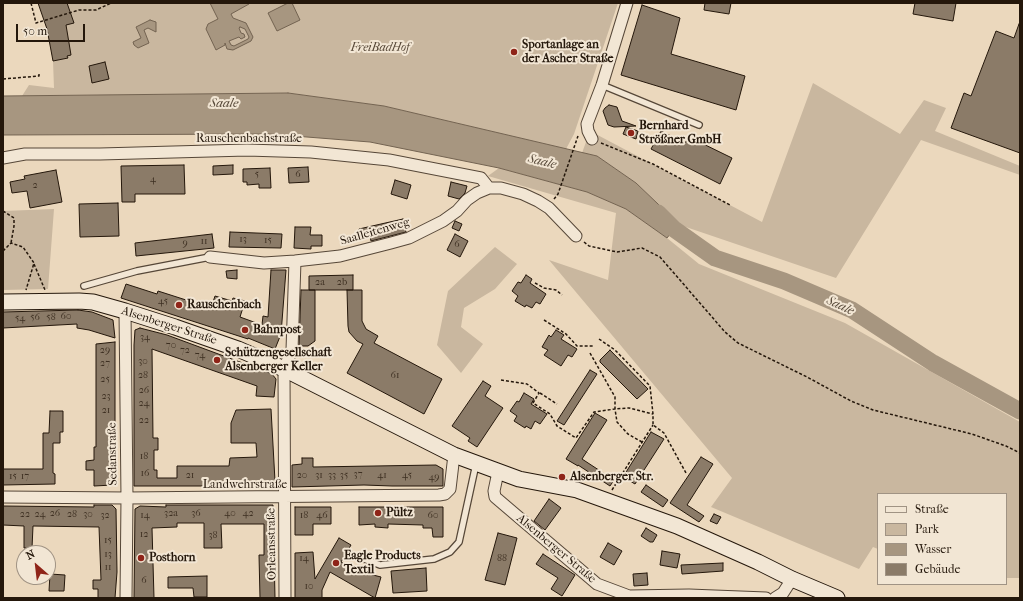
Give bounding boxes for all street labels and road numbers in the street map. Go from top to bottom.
street label: Rauschenbachstraße [196,132,302,146]
street label: Saalleitenweg [339,215,411,249]
street label: Alsenberger Straße [120,304,218,348]
street label: Sedanstraße [105,422,121,486]
street label: Landwehrstraße [203,478,287,492]
street label: Orleansstraße [264,508,280,580]
street label: Alsenberger Straße [513,512,599,586]

